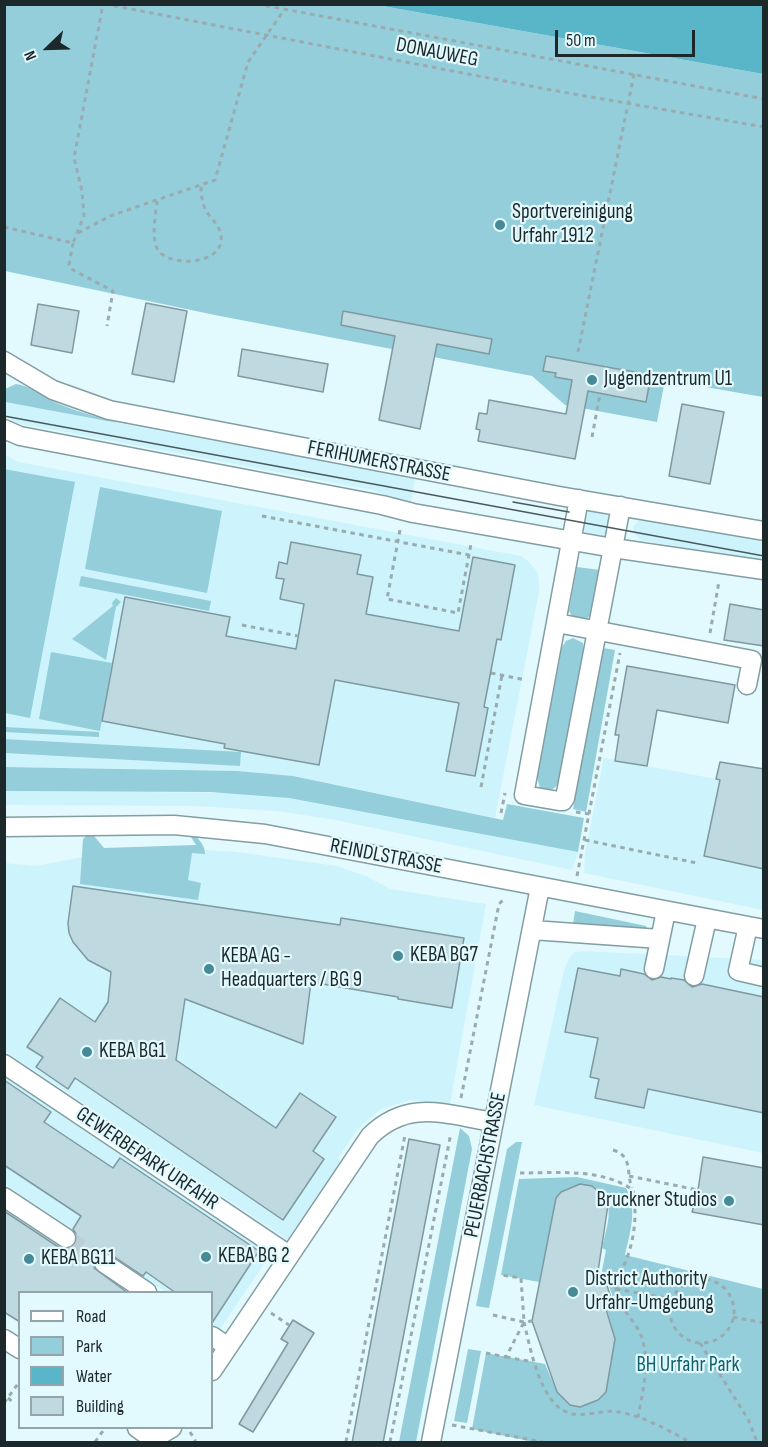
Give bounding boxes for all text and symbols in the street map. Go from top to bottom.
north arrow [18,18,78,78]
scale bar [558,18,698,56]
text: 50 m [566,30,596,51]
street label: DONAUWEG [394,33,480,73]
text: N [21,48,41,63]
place label: Sportvereinigung Urfahr 1912 [512,200,633,250]
marker: Sportvereinigung Urfahr 1912 [493,218,507,232]
place label: Jugendzentrum U1 [604,367,732,393]
marker: Jugendzentrum U1 [585,373,599,387]
street label: FERIHUMERSTRASSE [305,436,453,488]
street label: REINDLSTRASSE [328,834,444,880]
place label: KEBA BG7 [410,943,478,969]
place label: KEBA AG - Headquarters / BG 9 [221,944,362,994]
marker: KEBA BG7 [391,949,405,963]
marker: KEBA AG - Headquarters / BG 9 [202,962,216,976]
place label: KEBA BG1 [99,1039,166,1065]
marker: KEBA BG1 [80,1045,94,1059]
street label: PEUERBACHSTRASSE [460,1090,512,1240]
street label: GEWERBEPARK URFAHR [71,1102,223,1216]
place label: Bruckner Studios [597,1188,717,1214]
marker: Bruckner Studios [722,1194,736,1208]
place label: KEBA BG 2 [218,1244,290,1270]
place label: KEBA BG11 [41,1246,115,1272]
marker: KEBA BG 2 [199,1250,213,1264]
marker: KEBA BG11 [22,1252,36,1266]
place label: District Authority Urfahr-Umgebung [585,1267,714,1317]
marker: District Authority Urfahr-Umgebung [566,1285,580,1299]
legend [18,1291,213,1429]
text: Road [76,1306,106,1327]
text: Park [76,1336,102,1357]
park label: BH Urfahr Park [636,1353,740,1379]
text: Water [76,1366,112,1387]
text: Building [76,1396,124,1417]

